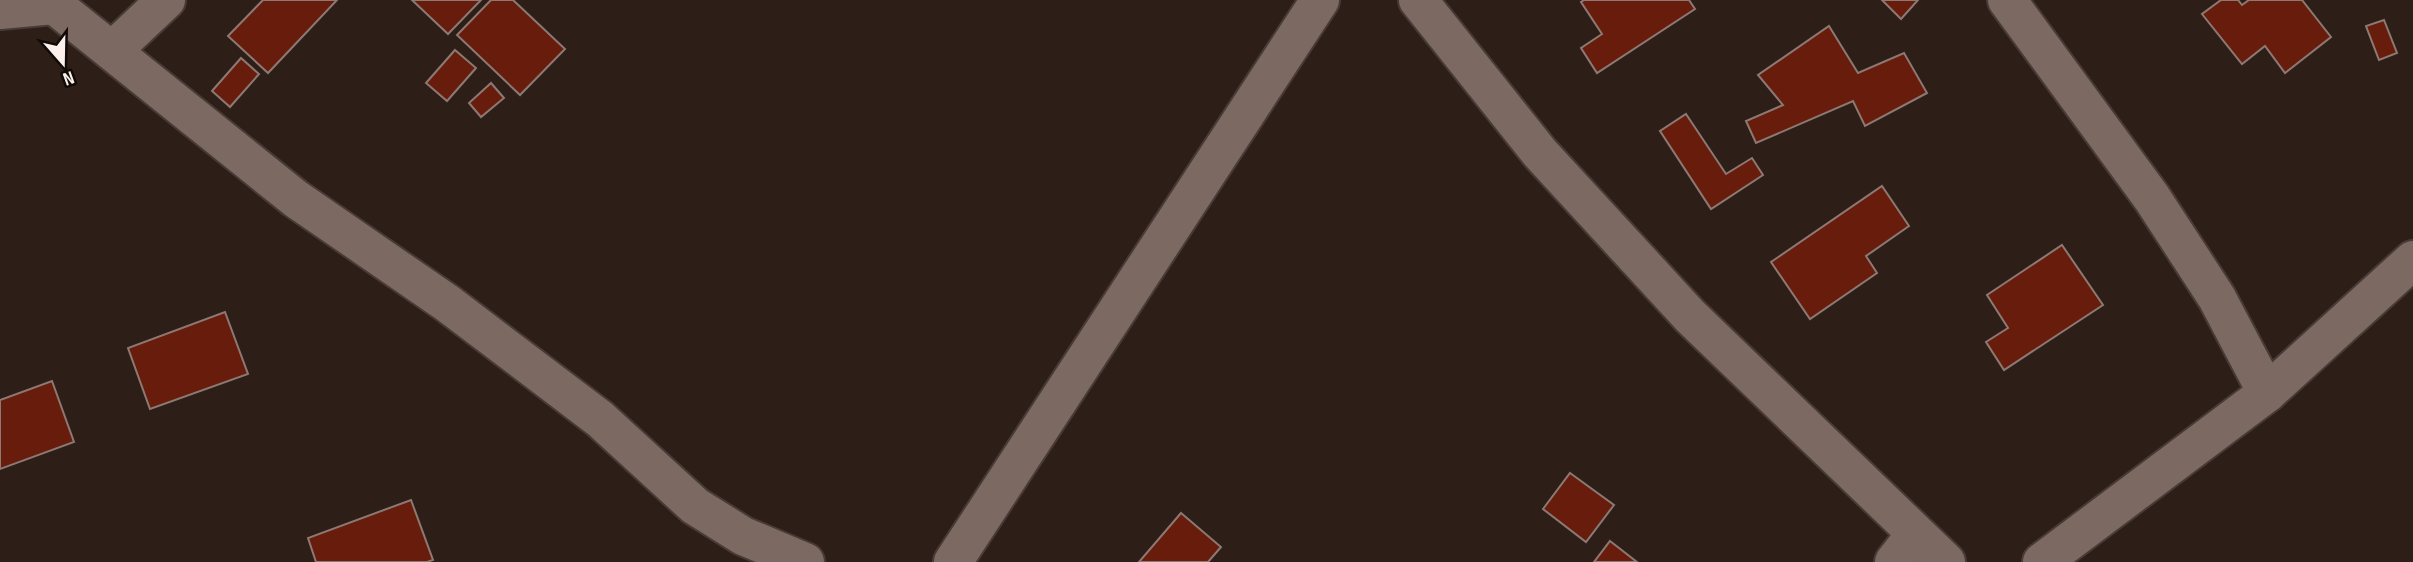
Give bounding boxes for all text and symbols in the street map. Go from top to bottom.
north arrow [28,28,98,98]
text: N [60,65,77,90]

